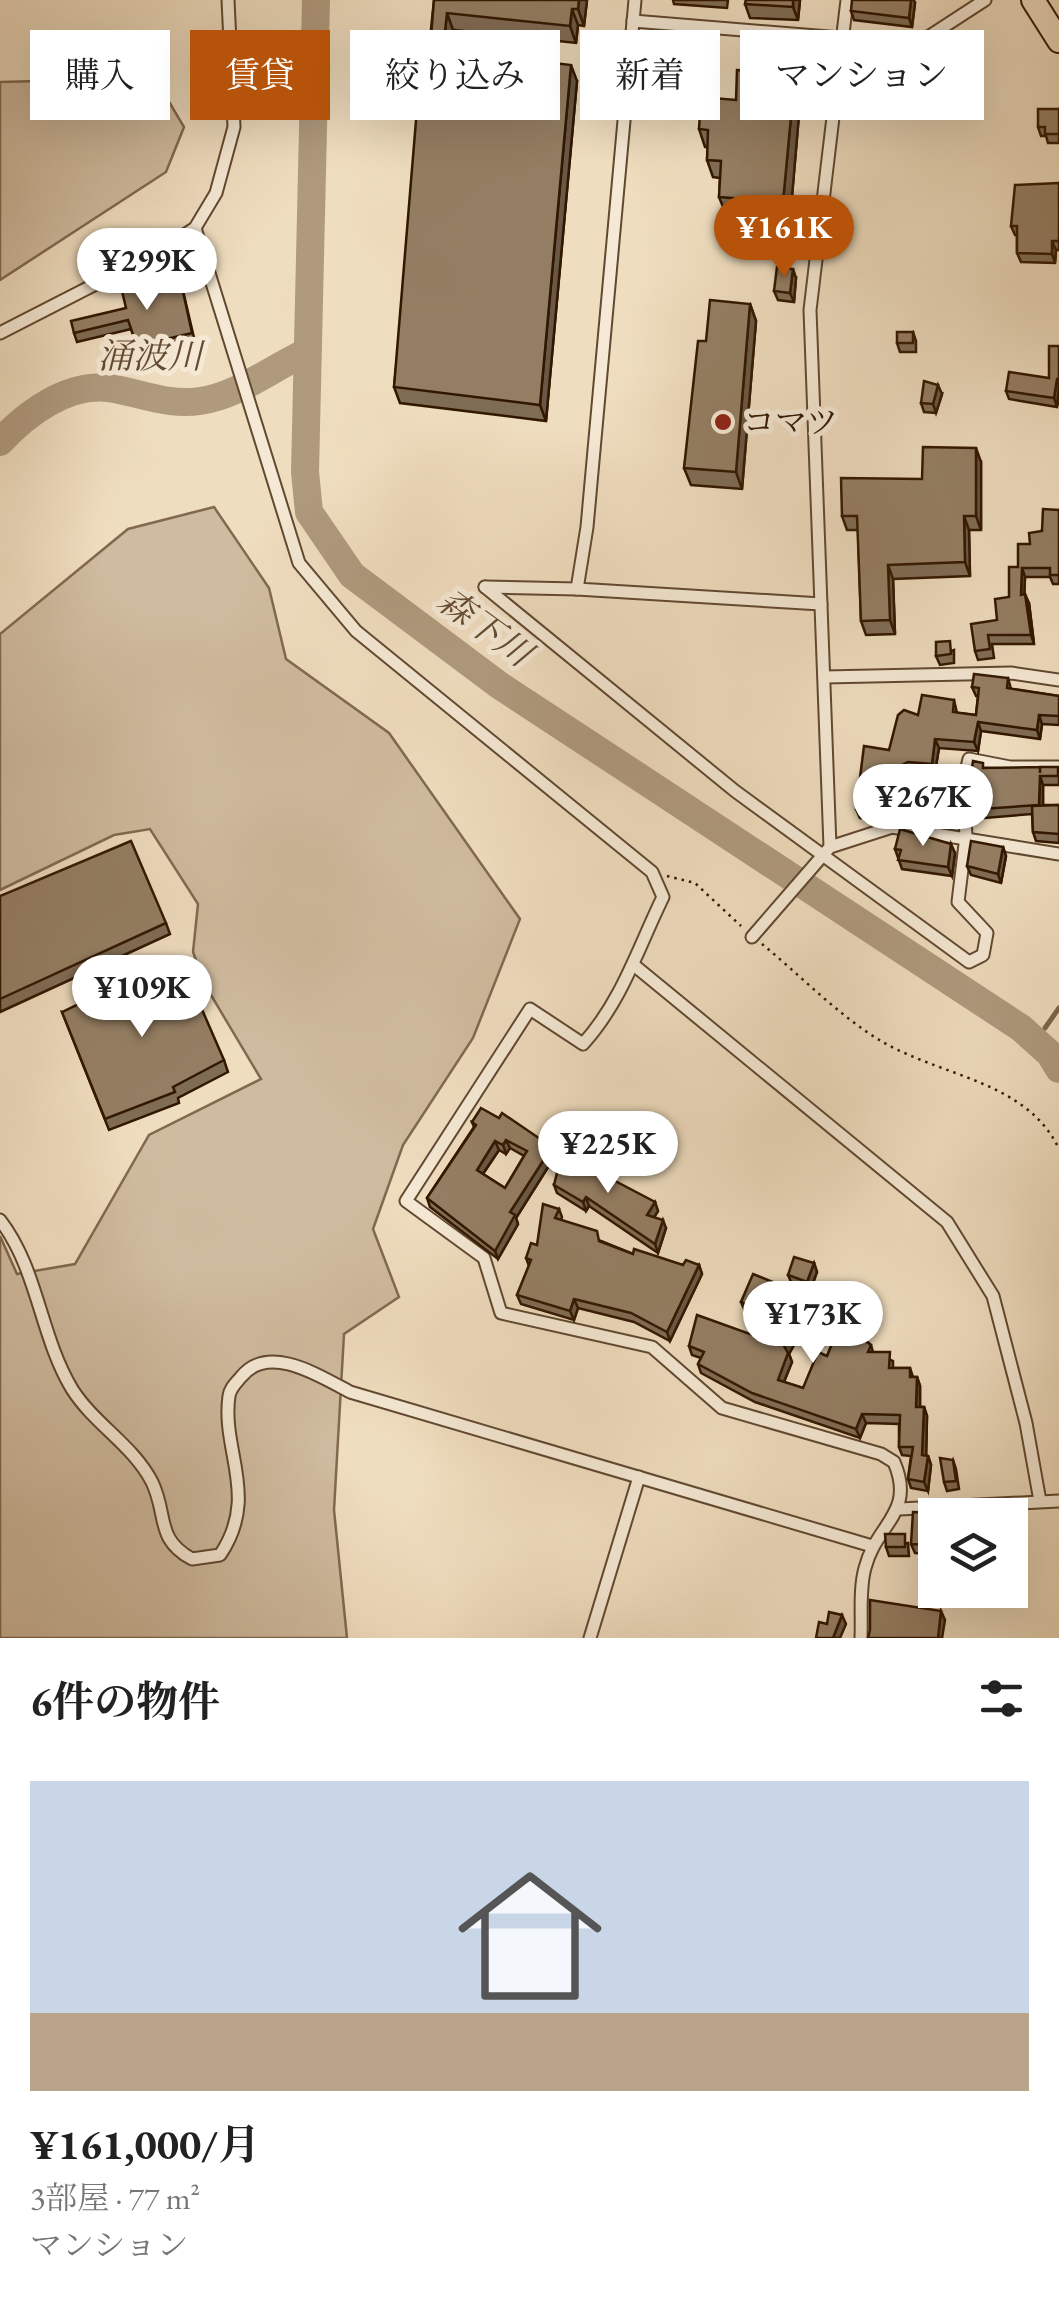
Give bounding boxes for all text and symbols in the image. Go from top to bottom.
chip: 購入 [30,30,170,120]
chip: 賃貸 [190,30,330,120]
chip: 絞り込み [350,30,560,120]
chip: 新着 [580,30,720,120]
chip: マンション [740,30,984,120]
pin: ¥161K [714,195,854,280]
text: ¥161K [736,206,832,248]
pin: ¥299K [77,228,217,313]
text: ¥299K [99,239,195,281]
water label: 涌波川 [97,333,206,378]
place label: コマツ [743,401,838,443]
marker: コマツ [712,411,734,433]
water label: 森下川 [430,578,544,678]
pin: ¥267K [853,764,993,849]
text: ¥267K [875,775,971,817]
pin: ¥109K [72,955,212,1040]
text: ¥109K [94,966,190,1008]
pin: ¥225K [538,1111,678,1196]
text: ¥225K [560,1122,656,1164]
pin: ¥173K [743,1281,883,1366]
text: ¥173K [765,1292,861,1334]
map controls [918,1498,1028,1608]
button: layers [918,1498,1028,1608]
icon: filters [974,1671,1029,1726]
text: 6件の物件 [30,1674,220,1729]
icon: home [440,1846,620,2026]
text: ¥161,000/月 [30,2117,260,2172]
text: 3部屋 · 77 m² [30,2177,200,2219]
text: マンション [30,2224,189,2266]

